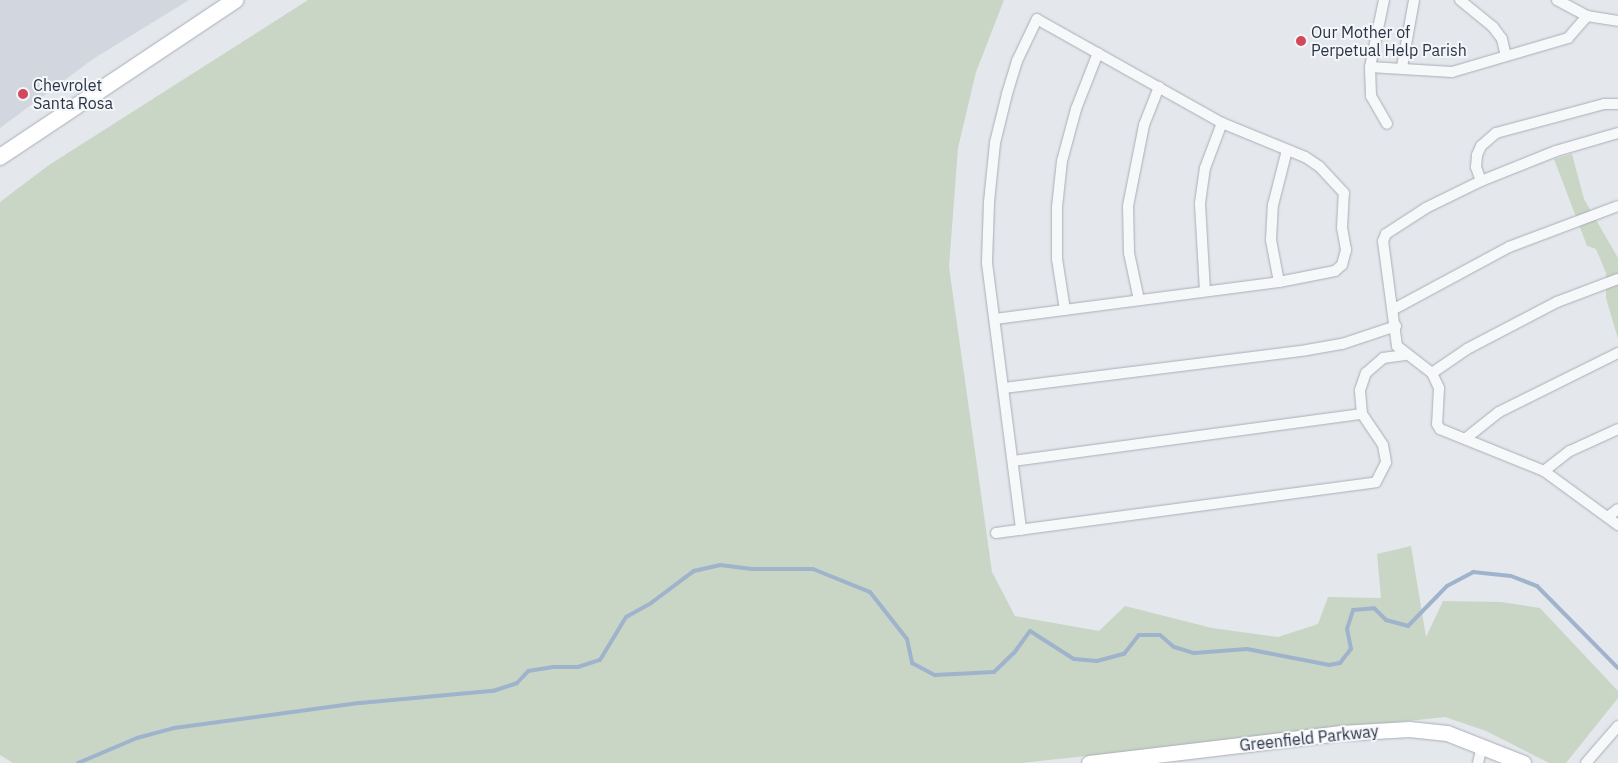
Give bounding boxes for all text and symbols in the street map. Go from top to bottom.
place label: Our Mother of Perpetual Help Parish [1311,22,1467,60]
marker: Our Mother of Perpetual Help Parish [1295,35,1307,47]
place label: Chevrolet Santa Rosa [33,75,113,113]
marker: Chevrolet Santa Rosa [17,88,29,100]
street label: Greenfield Parkway [1238,721,1380,755]

